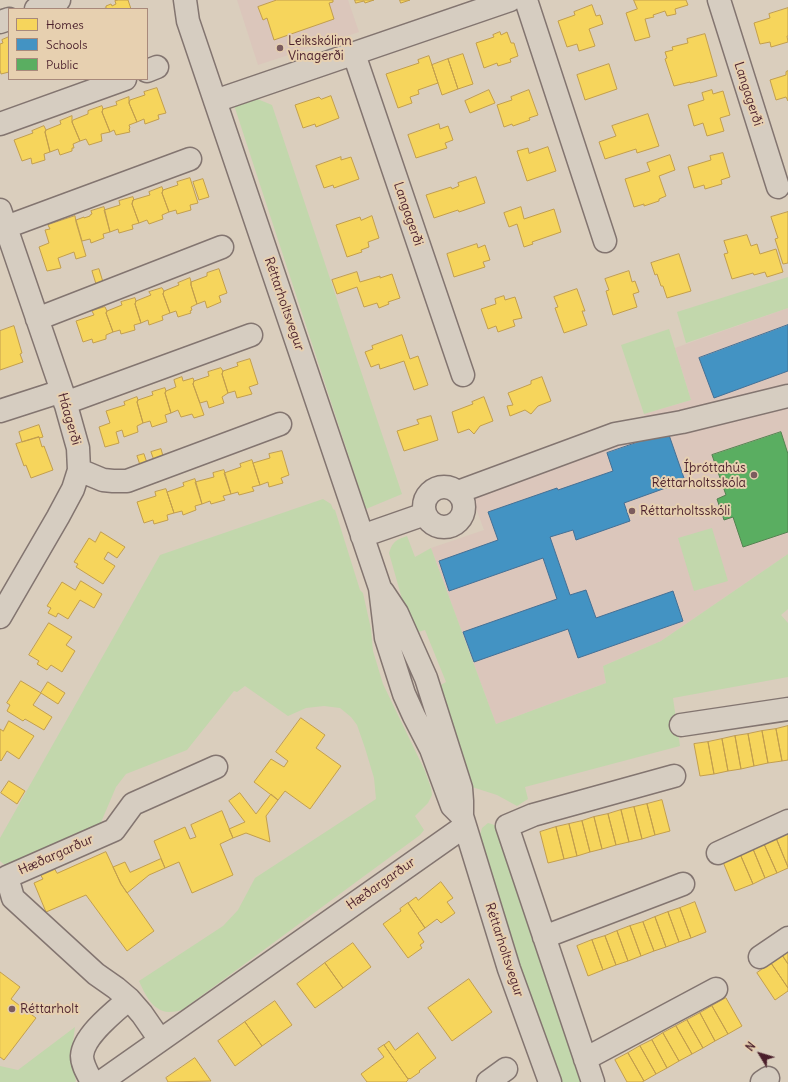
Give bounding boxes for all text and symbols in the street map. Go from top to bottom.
legend [8,8,148,80]
text: Homes [46,17,84,32]
place label: Leikskólinn Vinagerði [288,33,352,64]
text: Schools [46,37,87,52]
marker: Leikskólinn Vinagerði [275,43,285,53]
text: Public [46,57,78,72]
street label: Langagerði [730,60,766,128]
street label: Langagerði [390,180,426,248]
street label: Réttarholtsvegur [261,255,307,353]
street label: Háagerði [54,391,84,447]
place label: Íþróttahús Réttarholtsskóla [651,460,746,491]
marker: Íþróttahús Réttarholtsskóla [749,470,759,480]
place label: Réttarholtsskóli [640,503,730,519]
marker: Réttarholtsskóli [627,506,637,516]
street label: Hæðargarður [16,832,96,878]
street label: Hæðargarður [344,855,418,913]
street label: Réttarholtsvegur [481,901,527,999]
place label: Réttarholt [20,1001,79,1017]
marker: Réttarholt [7,1004,17,1014]
north arrow [740,1034,780,1074]
text: N [743,1039,758,1054]

